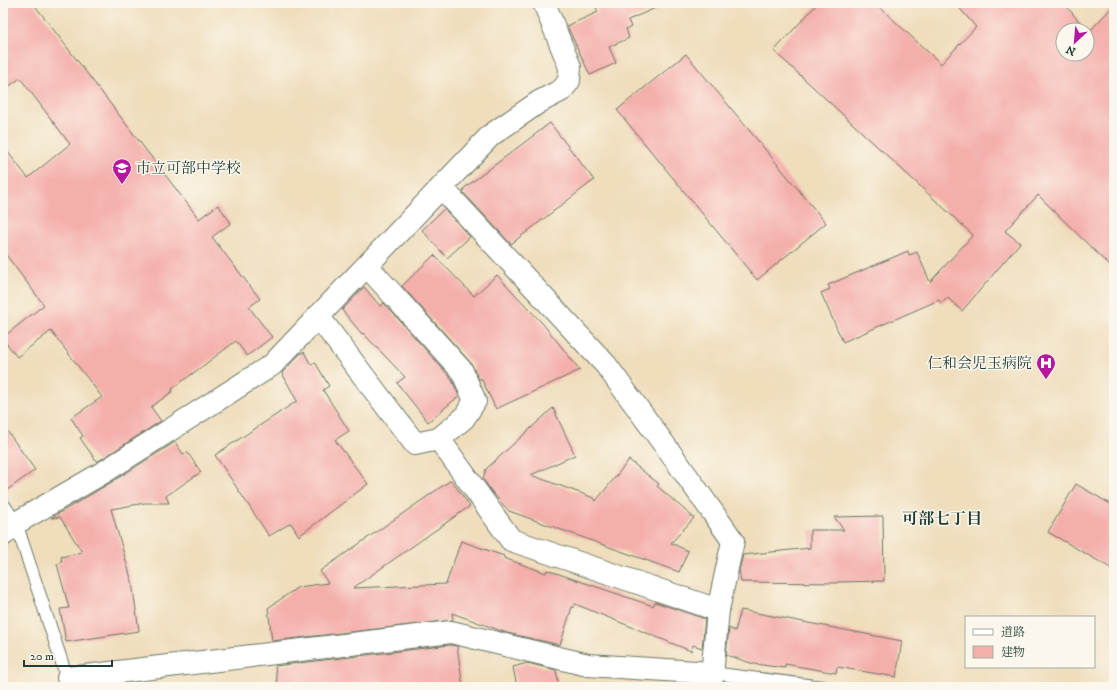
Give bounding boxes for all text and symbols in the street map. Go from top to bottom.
north arrow [1055,22,1095,62]
text: N [1064,42,1078,58]
school or university icon: 市立可部中学校 [111,157,133,185]
place label: 市立可部中学校 [136,159,241,178]
hospital icon: 仁和会児玉病院 [1035,352,1057,380]
place label: 仁和会児玉病院 [927,354,1032,373]
district label: 可部七丁目 [902,509,982,529]
legend [965,616,1095,668]
text: 道路 [1001,625,1025,640]
scale bar [24,642,112,668]
text: 建物 [1001,645,1025,660]
text: 20 m [30,649,54,664]

